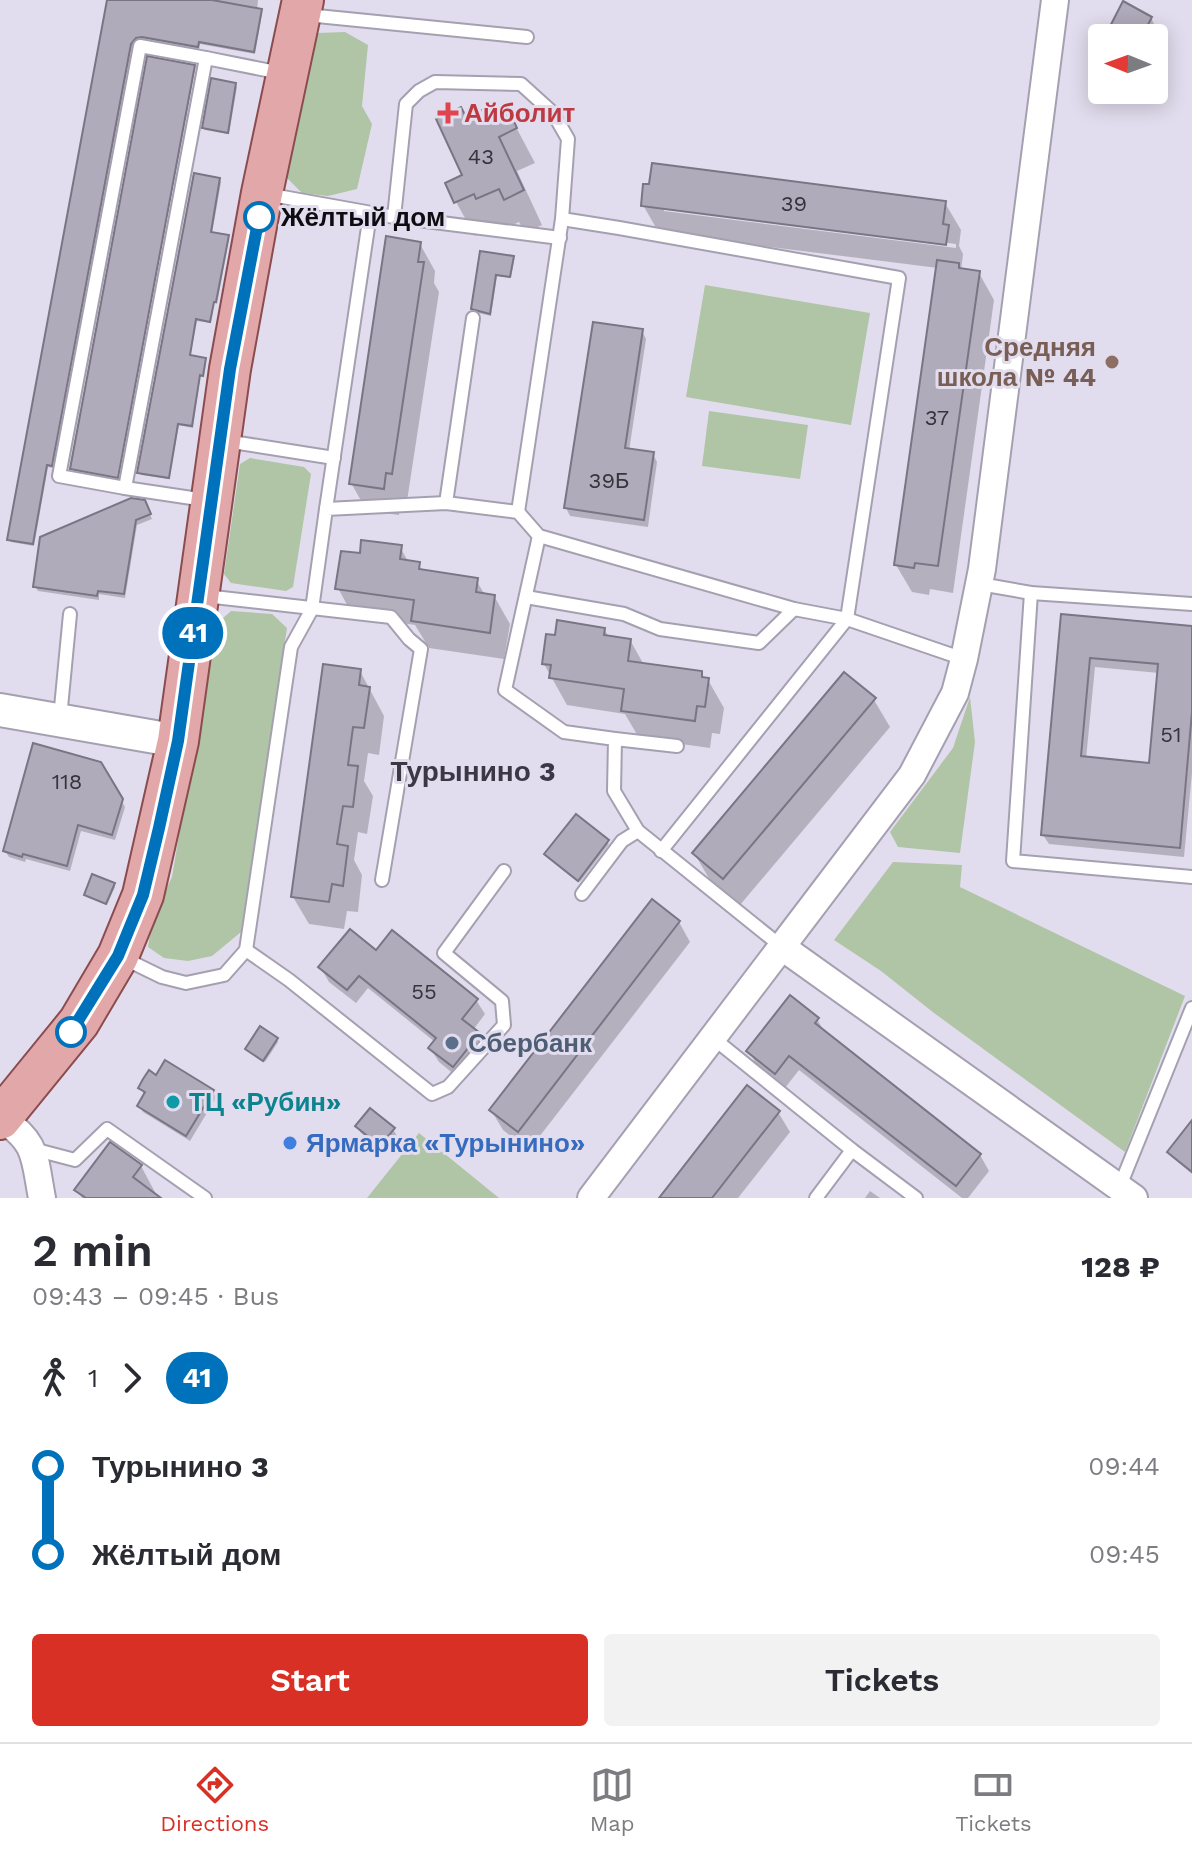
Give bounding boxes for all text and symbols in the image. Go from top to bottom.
north arrow [1088,24,1168,104]
map controls [1088,24,1168,104]
place label: Айболит [464,98,576,128]
marker: Айболит [439,104,457,122]
house number: 43 [468,144,494,169]
house number: 39 [781,191,807,216]
marker: Жёлтый дом [244,202,274,232]
place label: Жёлтый дом [280,202,445,232]
place label: Средняя школа № 44 [937,332,1096,392]
marker: Средняя школа № 44 [1103,353,1121,371]
house number: 37 [925,405,949,430]
house number: 39Б [589,468,629,493]
line badge: 41 [157,607,229,659]
text: 41 [178,616,208,649]
house number: 51 [1160,722,1182,747]
district label: Турынино 3 [390,755,556,788]
house number: 118 [52,769,82,794]
house number: 55 [411,979,437,1004]
unlabelled marker [56,1017,86,1047]
place label: Сбербанк [468,1028,593,1058]
marker: Сбербанк [443,1034,461,1052]
place label: ТЦ «Рубин» [189,1087,341,1117]
marker: ТЦ «Рубин» [164,1093,182,1111]
place label: Ярмарка «Турынино» [306,1128,585,1158]
marker: Ярмарка «Турынино» [281,1134,299,1152]
text: 2 min [32,1225,153,1277]
text: 128 ₽ [1081,1249,1160,1284]
text: 09:43 – 09:45 · Bus [32,1281,279,1311]
icon: walk [32,1356,76,1400]
icon: forward [110,1356,154,1400]
text: 41 [182,1361,212,1394]
text: 1 [88,1363,98,1393]
text: Турынино 3 [92,1449,269,1484]
text: 09:44 [1088,1451,1160,1481]
text: Жёлтый дом [92,1537,281,1572]
text: 09:45 [1089,1539,1160,1569]
button: Start [32,1634,588,1726]
button: Tickets [604,1634,1160,1726]
tab: Directions [160,1763,269,1836]
tab: Map [590,1763,635,1836]
tab: Tickets [955,1763,1032,1836]

